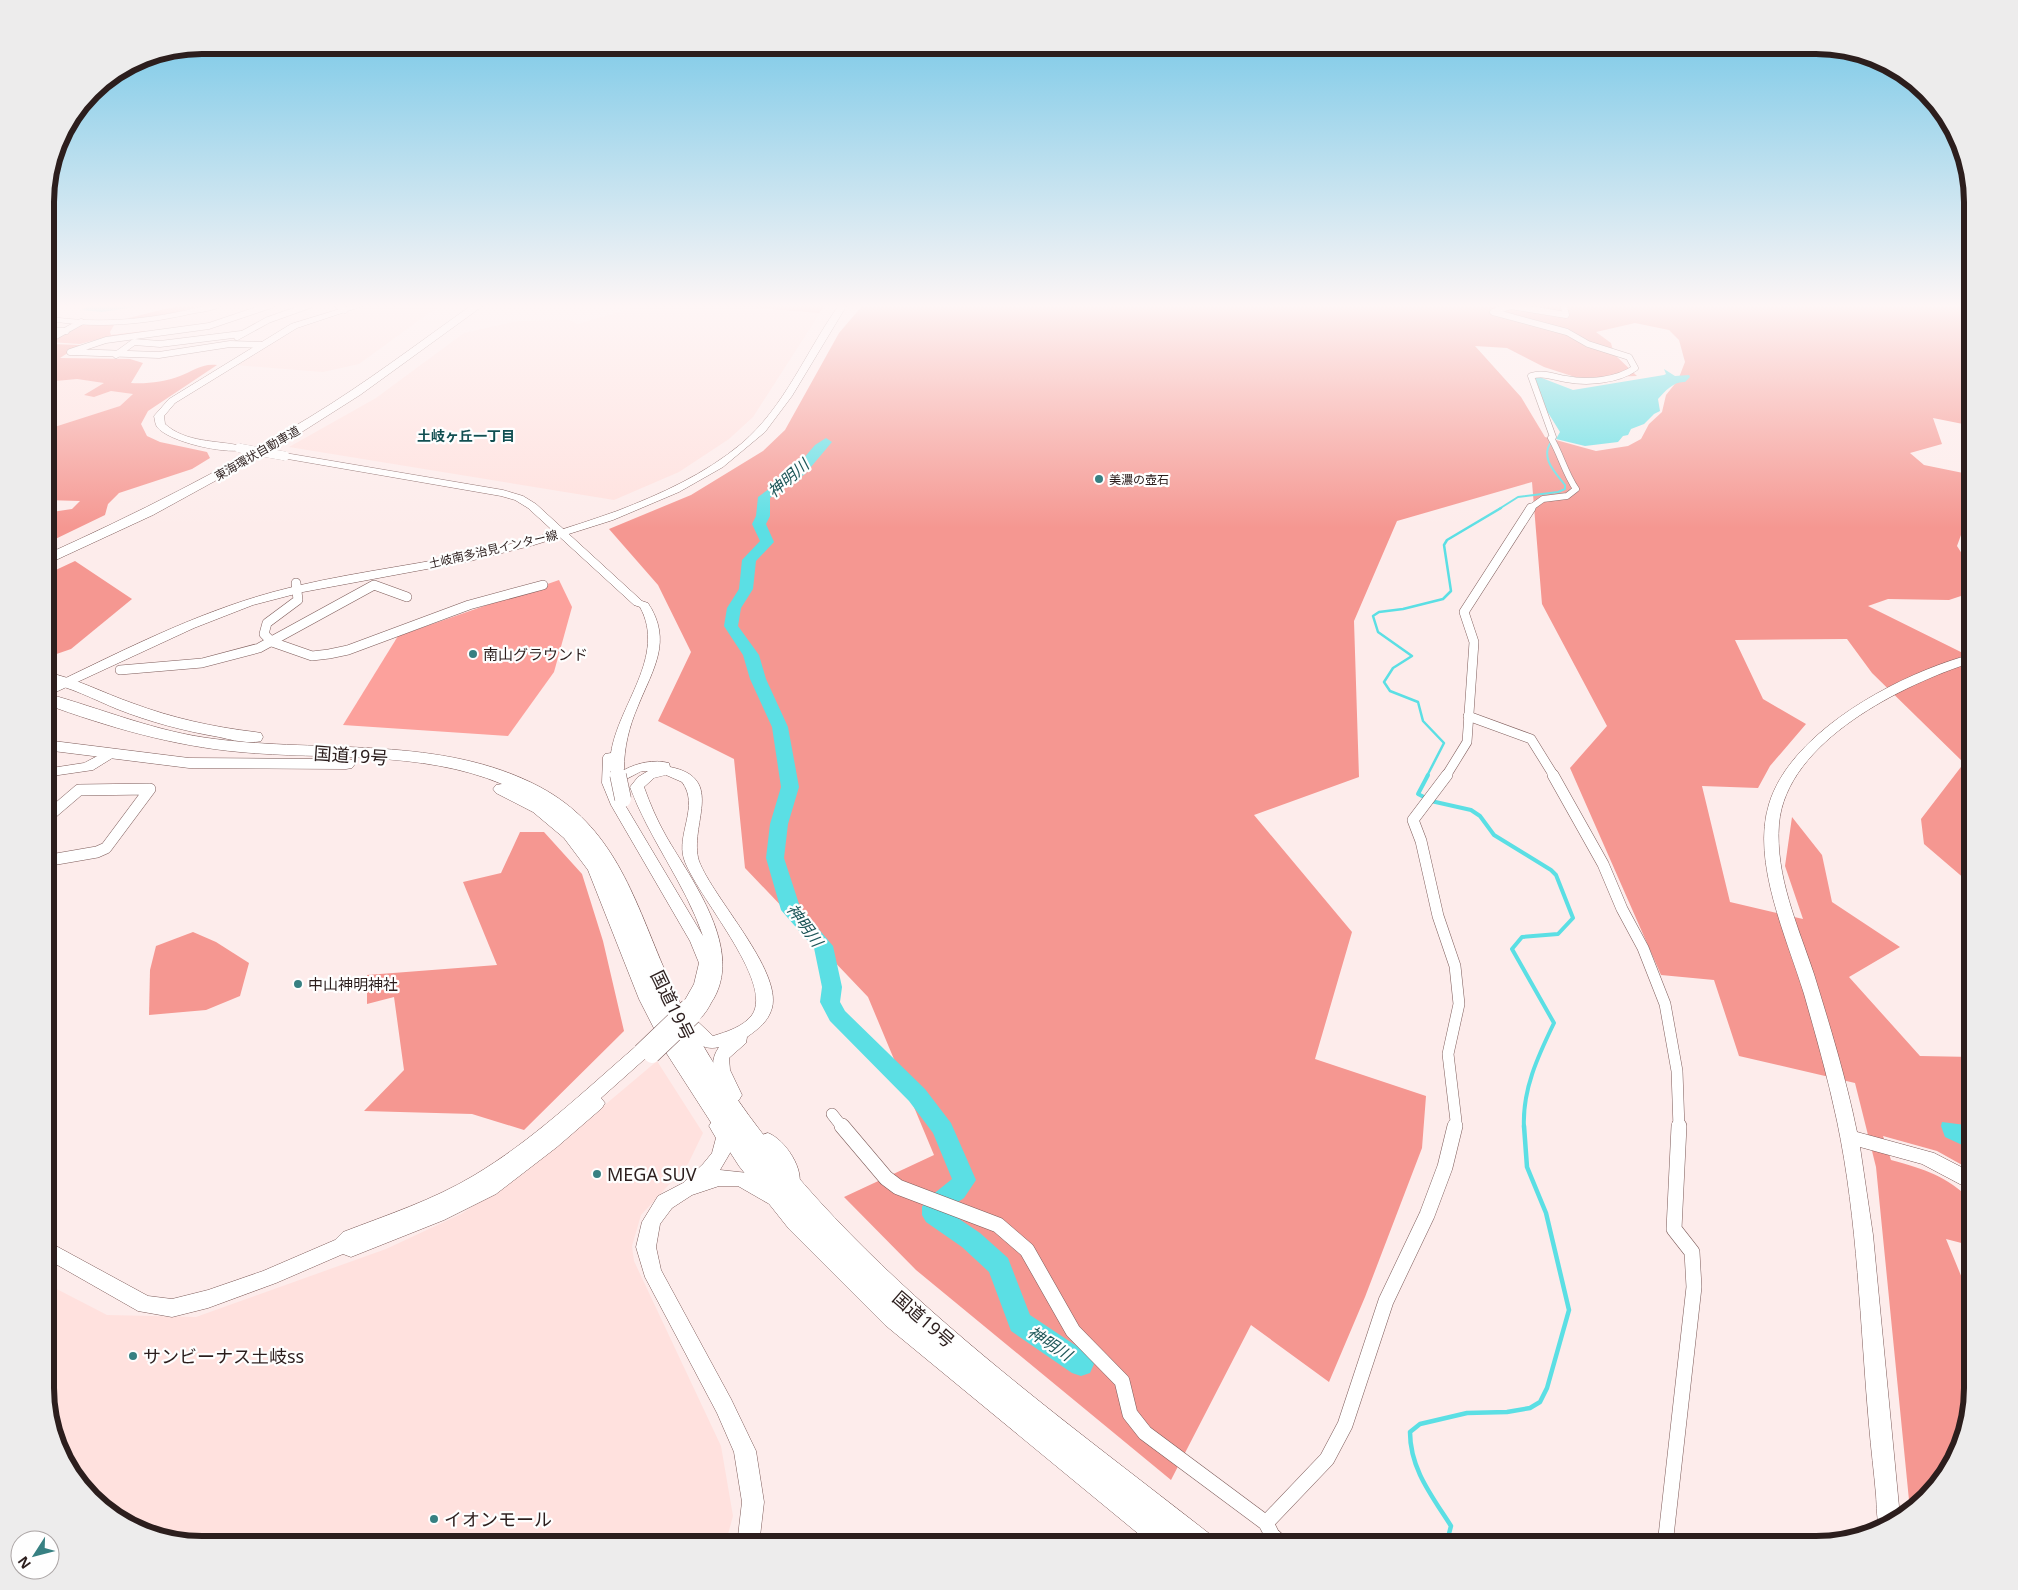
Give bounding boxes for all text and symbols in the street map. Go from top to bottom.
street label: 東海環状自動車道 [211,422,303,484]
district label: 土岐ヶ丘一丁目 [417,426,515,445]
water label: 神明川 [763,453,815,502]
place label: 美濃の壺石 [1109,471,1169,488]
marker: 美濃の壺石 [1093,473,1105,485]
street label: 土岐南多治見インター線 [427,526,559,572]
place label: 南山グラウンド [483,644,588,664]
marker: 南山グラウンド [467,648,479,660]
street label: 国道19号 [313,740,389,770]
water label: 神明川 [782,899,829,952]
street label: 国道19号 [646,966,700,1044]
place label: 中山神明神社 [308,974,398,994]
marker: 中山神明神社 [292,978,304,990]
place label: MEGA SUV [607,1162,697,1186]
marker: MEGA SUV [591,1168,603,1180]
street label: 国道19号 [888,1285,960,1353]
water label: 神明川 [1024,1321,1078,1366]
place label: サンビーナス土岐ss [143,1344,304,1368]
marker: サンビーナス土岐ss [127,1350,139,1362]
place label: イオンモール [444,1507,552,1531]
marker: イオンモール [428,1513,440,1525]
north arrow [10,1530,60,1580]
text: N [13,1553,35,1573]

